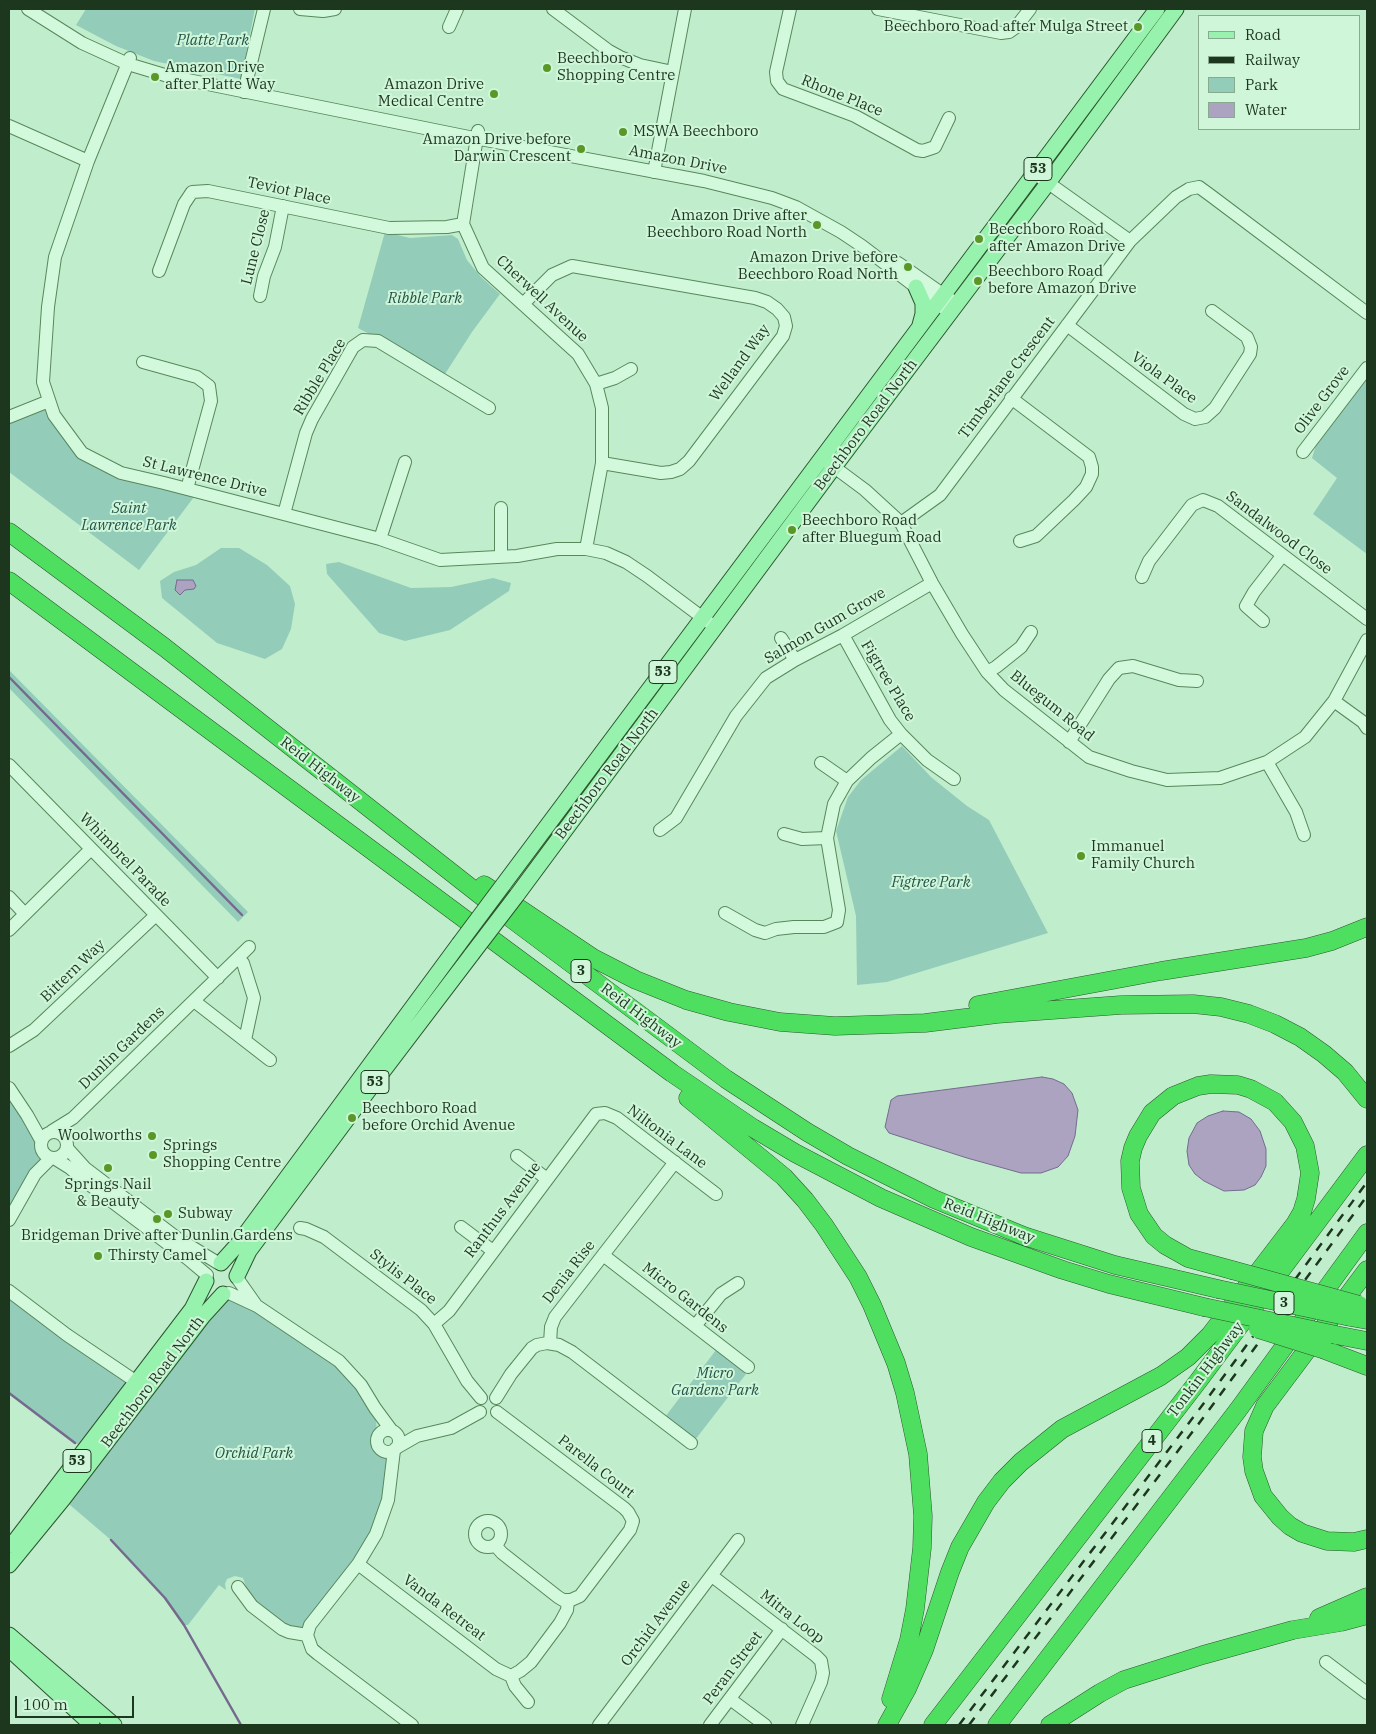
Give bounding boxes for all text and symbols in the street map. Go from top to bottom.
legend [1198,15,1361,130]
place label: Beechboro Road after Mulga Street [884,18,1128,36]
marker: Beechboro Road after Mulga Street [1132,21,1144,33]
text: Road [1245,25,1281,44]
park label: Platte Park [177,32,249,50]
place label: Beechboro Shopping Centre [557,50,675,85]
text: Railway [1245,50,1300,69]
place label: Amazon Drive after Platte Way [165,59,275,94]
marker: Beechboro Shopping Centre [541,62,553,74]
marker: Amazon Drive after Platte Way [149,71,161,83]
street label: Rhone Place [798,71,886,121]
text: Park [1245,75,1278,94]
place label: Amazon Drive Medical Centre [378,76,484,111]
marker: Amazon Drive Medical Centre [488,88,500,100]
text: Water [1245,100,1287,119]
place label: MSWA Beechboro [633,123,758,141]
marker: MSWA Beechboro [617,126,629,138]
place label: Amazon Drive before Darwin Crescent [423,131,571,166]
street label: Amazon Drive [627,142,729,178]
marker: Amazon Drive before Darwin Crescent [575,143,587,155]
road number: 53 [1024,157,1052,180]
street label: Teviot Place [246,173,332,209]
street label: Lune Close [238,207,274,287]
place label: Amazon Drive after Beechboro Road North [647,207,807,242]
marker: Amazon Drive after Beechboro Road North [811,219,823,231]
place label: Beechboro Road after Amazon Drive [989,221,1125,256]
marker: Beechboro Road after Amazon Drive [973,233,985,245]
place label: Amazon Drive before Beechboro Road North [738,249,898,284]
street label: Cherwell Avenue [492,252,592,346]
marker: Amazon Drive before Beechboro Road North [902,261,914,273]
place label: Beechboro Road before Amazon Drive [988,263,1136,298]
marker: Beechboro Road before Amazon Drive [972,275,984,287]
park label: Ribble Park [388,290,462,308]
street label: Timberlane Crescent [955,313,1059,443]
street label: Welland Way [706,321,774,405]
street label: Ribble Place [290,335,350,419]
street label: Viola Place [1128,348,1200,408]
street label: Beechboro Road North [811,356,921,494]
street label: Olive Grove [1290,362,1354,438]
street label: St Lawrence Drive [141,453,269,501]
street label: Sandalwood Close [1223,487,1335,579]
park label: Saint Lawrence Park [81,500,177,535]
place label: Beechboro Road after Bluegum Road [802,512,942,547]
marker: Beechboro Road after Bluegum Road [786,524,798,536]
street label: Salmon Gum Grove [761,584,889,668]
street label: Figtree Place [857,637,919,725]
road number: 53 [649,660,677,684]
street label: Bluegum Road [1006,667,1098,745]
street label: Beechboro Road North [552,705,662,843]
street label: Reid Highway [276,733,364,807]
street label: Whimbrel Parade [76,809,174,911]
place label: Immanuel Family Church [1091,838,1195,873]
marker: Immanuel Family Church [1075,850,1087,862]
park label: Figtree Park [891,874,971,892]
street label: Bittern Way [37,936,109,1006]
road number: 3 [571,959,591,982]
street label: Reid Highway [597,980,685,1052]
street label: Dunlin Gardens [76,1003,168,1093]
road number: 53 [361,1070,389,1094]
place label: Beechboro Road before Orchid Avenue [362,1100,515,1135]
street label: Niltonia Lane [624,1101,710,1173]
marker: Beechboro Road before Orchid Avenue [346,1112,358,1124]
place label: Woolworths [58,1127,142,1145]
marker: Woolworths [146,1130,158,1142]
place label: Springs Shopping Centre [163,1137,281,1172]
marker: Springs Shopping Centre [147,1149,159,1161]
street label: Ranthus Avenue [461,1159,545,1261]
marker: Springs Nail & Beauty [102,1162,114,1174]
place label: Springs Nail & Beauty [65,1176,151,1211]
street label: Reid Highway [941,1195,1037,1247]
place label: Subway [178,1205,233,1223]
marker: Subway [162,1208,174,1220]
marker: Bridgeman Drive after Dunlin Gardens [151,1213,163,1225]
place label: Bridgeman Drive after Dunlin Gardens [21,1227,293,1245]
street label: Denia Rise [539,1237,599,1307]
street label: Stylis Place [366,1245,440,1309]
place label: Thirsty Camel [108,1247,207,1265]
marker: Thirsty Camel [92,1250,104,1262]
street label: Micro Gardens [638,1259,732,1337]
road number: 3 [1274,1292,1294,1315]
street label: Beechboro Road North [98,1313,208,1451]
street label: Tonkin Highway [1164,1319,1248,1421]
park label: Micro Gardens Park [671,1365,759,1400]
road number: 4 [1142,1430,1162,1452]
street label: Parella Court [554,1432,638,1502]
park label: Orchid Park [215,1445,293,1463]
road number: 53 [63,1450,91,1472]
street label: Vanda Retreat [399,1571,489,1645]
street label: Orchid Avenue [617,1576,695,1670]
street label: Mitra Loop [756,1586,828,1648]
street label: Peran Street [700,1628,766,1708]
scale bar [18,1686,136,1718]
text: 100 m [23,1695,68,1714]

